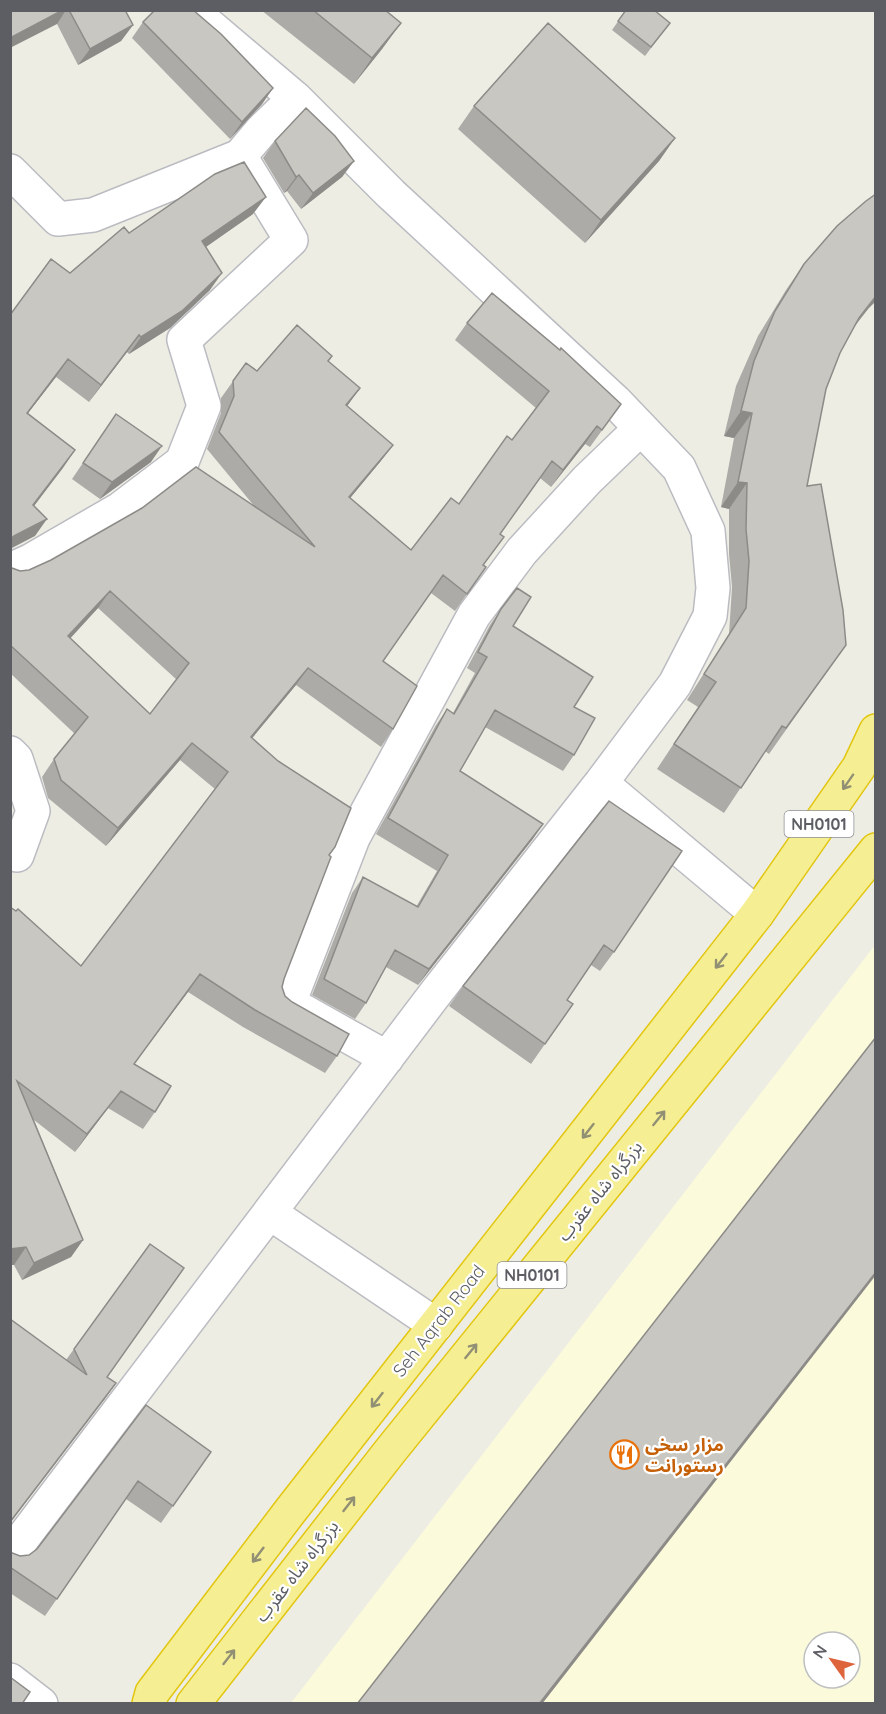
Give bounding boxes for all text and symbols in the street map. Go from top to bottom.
one-way arrow [842,774,854,790]
road number: NH0101 [784,811,854,837]
one-way arrow [714,952,727,968]
one-way arrow [653,1110,666,1126]
one-way arrow [581,1123,594,1139]
street label: بزرگراه شاه عقرب [552,1136,647,1246]
street label: Seh Aqrab Road [388,1260,490,1381]
road number: NH0101 [498,1262,566,1288]
one-way arrow [464,1344,477,1360]
one-way arrow [371,1392,384,1408]
place label: مزار سخی رستورانت [645,1433,724,1477]
restaurant icon: مزار سخی رستورانت [608,1439,640,1471]
one-way arrow [343,1496,356,1512]
street label: بزرگراه شاه عقرب [250,1515,344,1626]
one-way arrow [251,1546,264,1562]
north arrow [802,1630,862,1690]
text: N [808,1641,831,1662]
one-way arrow [223,1650,236,1666]

